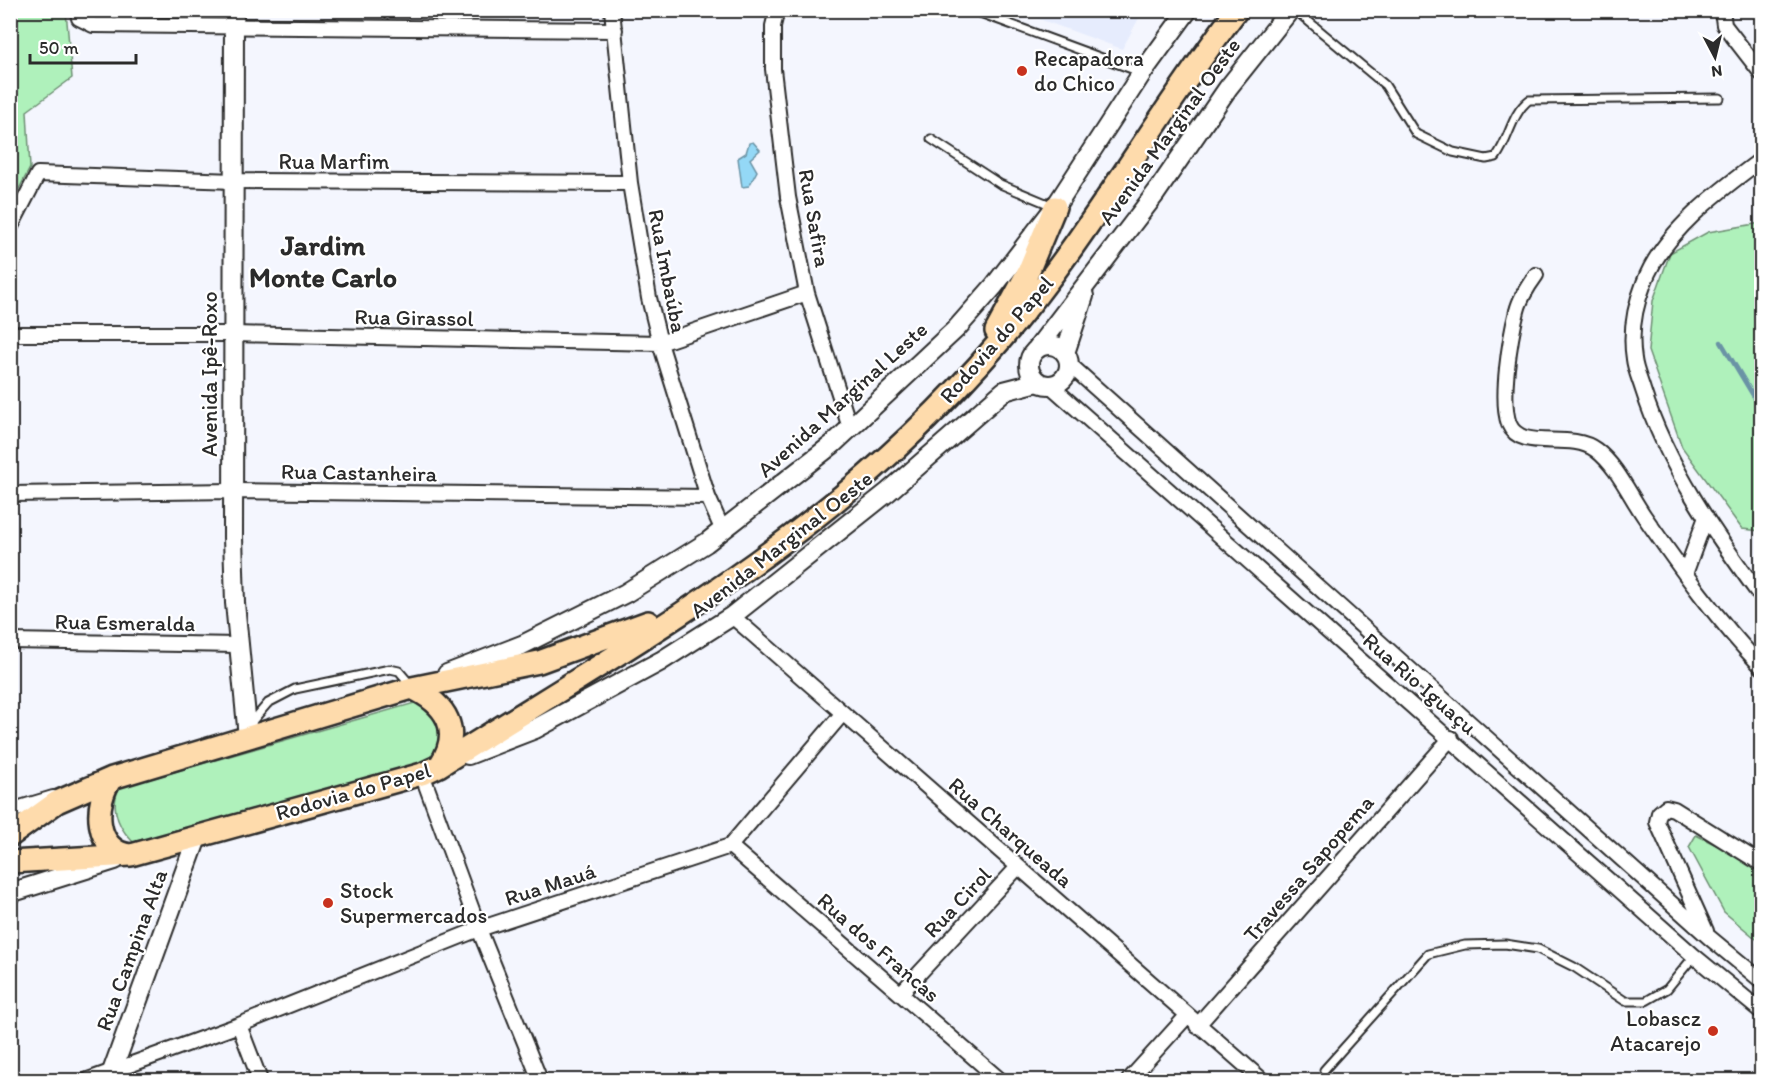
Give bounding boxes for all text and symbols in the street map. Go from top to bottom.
scale bar [30,27,136,65]
north arrow [1685,27,1745,87]
street label: Avenida Marginal Oeste [1093,33,1246,230]
text: 50 m [39,37,79,59]
place label: Recapadora do Chico [1034,45,1144,97]
text: N [1710,61,1723,81]
marker: Recapadora do Chico [1015,64,1029,78]
street label: Rua Marfim [279,148,390,175]
street label: Rua Safira [793,167,837,270]
street label: Rua Imbaúba [642,207,693,336]
district label: Jardim Monte Carlo [249,228,397,294]
street label: Rodovia do Papel [934,270,1059,409]
street label: Avenida Ipê-Roxo [196,291,223,457]
street label: Rua Girassol [354,303,474,332]
street label: Avenida Marginal Leste [752,316,933,483]
street label: Rua Castanheira [281,458,438,487]
street label: Avenida Marginal Oeste [685,465,878,624]
street label: Rua Esmeralda [55,608,196,637]
street label: Rua Rio Iguaçu [1357,627,1482,740]
street label: Rodovia do Papel [272,756,434,827]
street label: Rua Charqueada [943,771,1079,894]
street label: Travessa Sapopema [1237,789,1380,947]
street label: Rua Mauá [501,857,600,912]
street label: Rua Cirol [918,861,997,943]
street label: Rua Campina Alta [90,865,173,1035]
place label: Stock Supermercados [340,877,487,929]
street label: Rua dos Francas [812,887,946,1008]
marker: Stock Supermercados [321,896,335,910]
place label: Lobascz Atacarejo [1610,1005,1701,1057]
marker: Lobascz Atacarejo [1706,1024,1720,1038]

